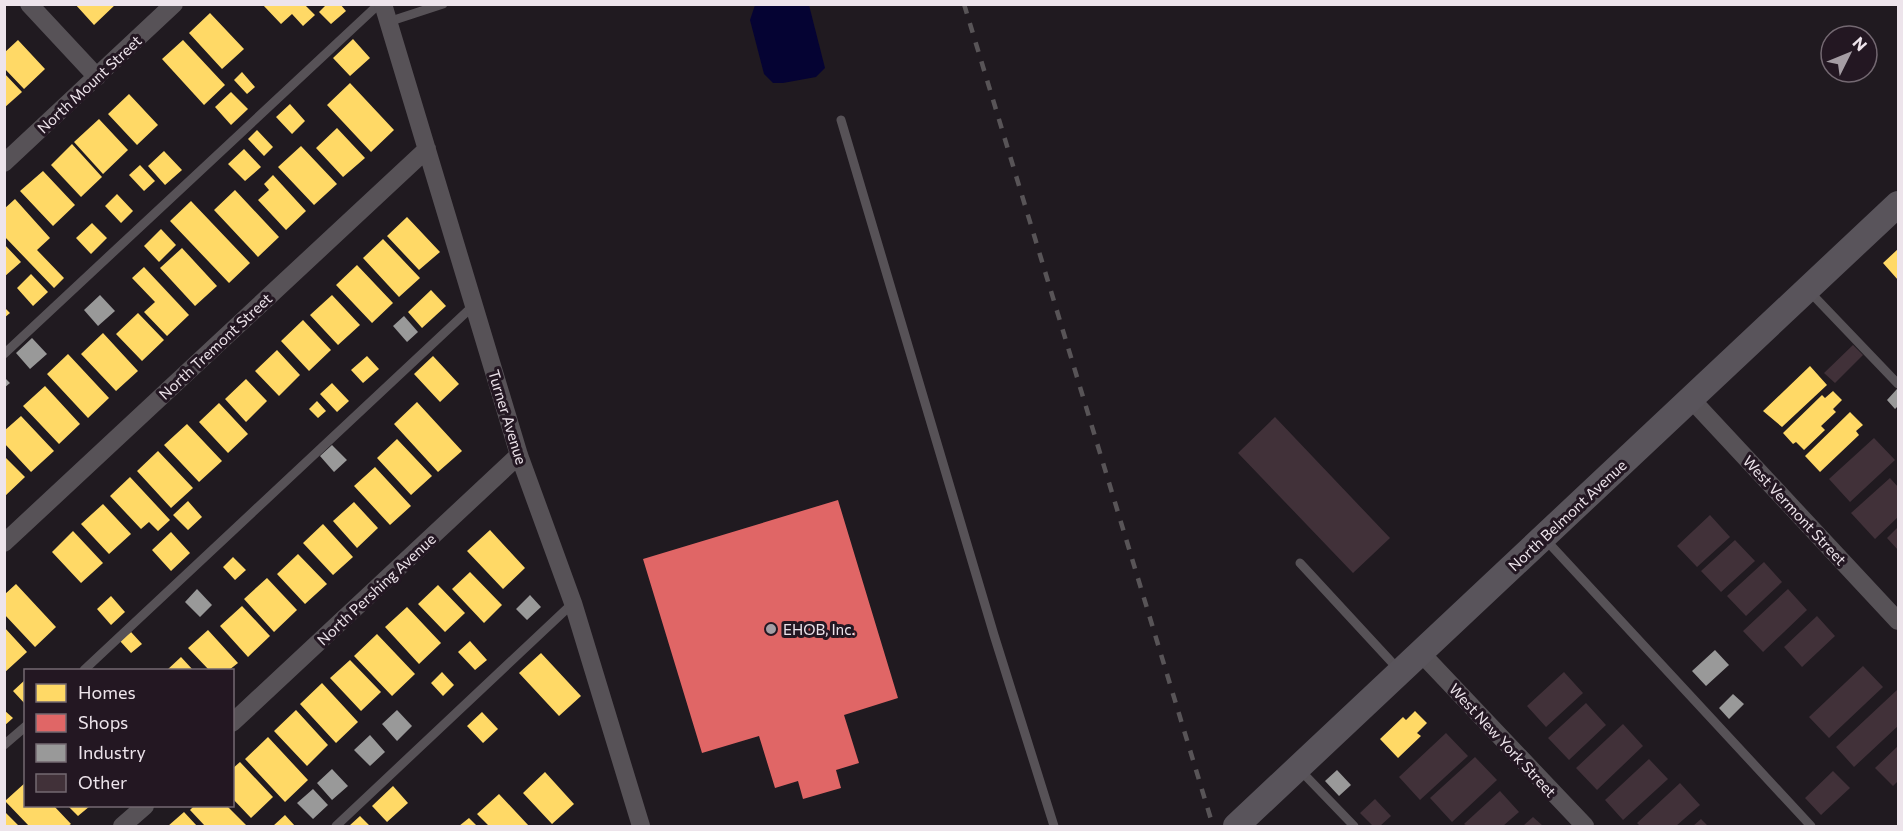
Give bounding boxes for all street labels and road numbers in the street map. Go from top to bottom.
street label: North Mount Street [33,31,145,137]
street label: North Tremont Street [155,289,275,403]
street label: Turner Avenue [485,367,531,467]
street label: West Vermont Street [1740,452,1850,568]
street label: North Belmont Avenue [1504,456,1630,574]
street label: North Pershing Avenue [313,529,439,649]
street label: West New York Street [1446,680,1560,800]

